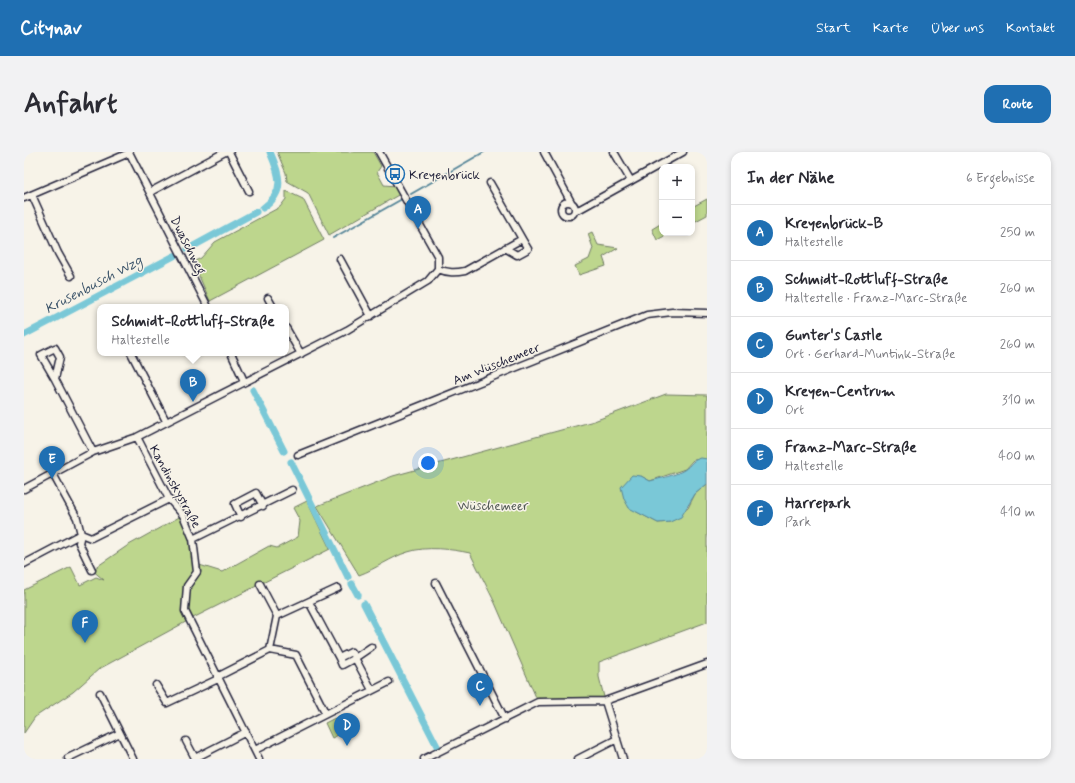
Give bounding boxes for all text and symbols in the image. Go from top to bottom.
text: Citynav [20,16,82,41]
text: Start [816,19,851,37]
text: Karte [873,19,908,37]
text: Über uns [930,19,984,37]
text: Kontakt [1006,19,1055,37]
button: Route [984,85,1051,123]
text: Anfahrt [24,86,117,123]
bus stop icon: Kreyenbrück [384,163,406,185]
map controls [659,164,695,236]
button: + [659,164,695,200]
place label: Kreyenbrück [409,167,480,184]
text: In der Nähe [747,167,835,189]
text: 6 Ergebnisse [966,170,1035,187]
pin: A [405,196,431,229]
button: − [659,200,695,236]
street label: Dwaschweg [164,214,210,279]
text: Kreyenbrück-B [785,214,883,234]
text: A [756,224,764,241]
text: 250 m [1000,224,1035,241]
text: Haltestelle [785,234,843,251]
water label: Krusenbusch Wzg [42,251,147,320]
text: Schmidt-Rottluff-Straße [785,270,948,290]
text: B [756,280,764,297]
text: 260 m [1000,280,1035,297]
text: Haltestelle · Franz-Marc-Straße [785,290,968,307]
popup [97,304,289,356]
text: Schmidt-Rottluff-Straße [111,312,275,332]
text: Gunter's Castle [785,326,882,346]
text: Haltestelle [111,332,170,349]
text: C [755,336,765,353]
text: 260 m [1000,336,1035,353]
street label: Am Wüschemeer [451,339,543,390]
text: Ort · Gerhard-Muntink-Straße [785,346,955,363]
pin: B [180,369,206,402]
text: Kreyen-Centrum [785,382,895,402]
text: D [756,392,764,409]
text: 310 m [1002,392,1035,409]
text: Ort [785,402,804,419]
text: Franz-Marc-Straße [785,438,917,458]
street label: Kandinskystraße [145,442,205,531]
pin: E [39,446,65,479]
text: E [756,448,764,465]
text: 400 m [998,448,1035,465]
your location [418,453,438,473]
text: Haltestelle [785,458,843,475]
text: Harrepark [785,494,851,514]
park label: Wüschemeer [458,498,529,515]
text: F [757,504,763,521]
text: 410 m [1000,504,1035,521]
text: Park [785,514,811,531]
pin: F [72,610,98,643]
pin: C [467,673,493,706]
pin: D [334,713,360,746]

